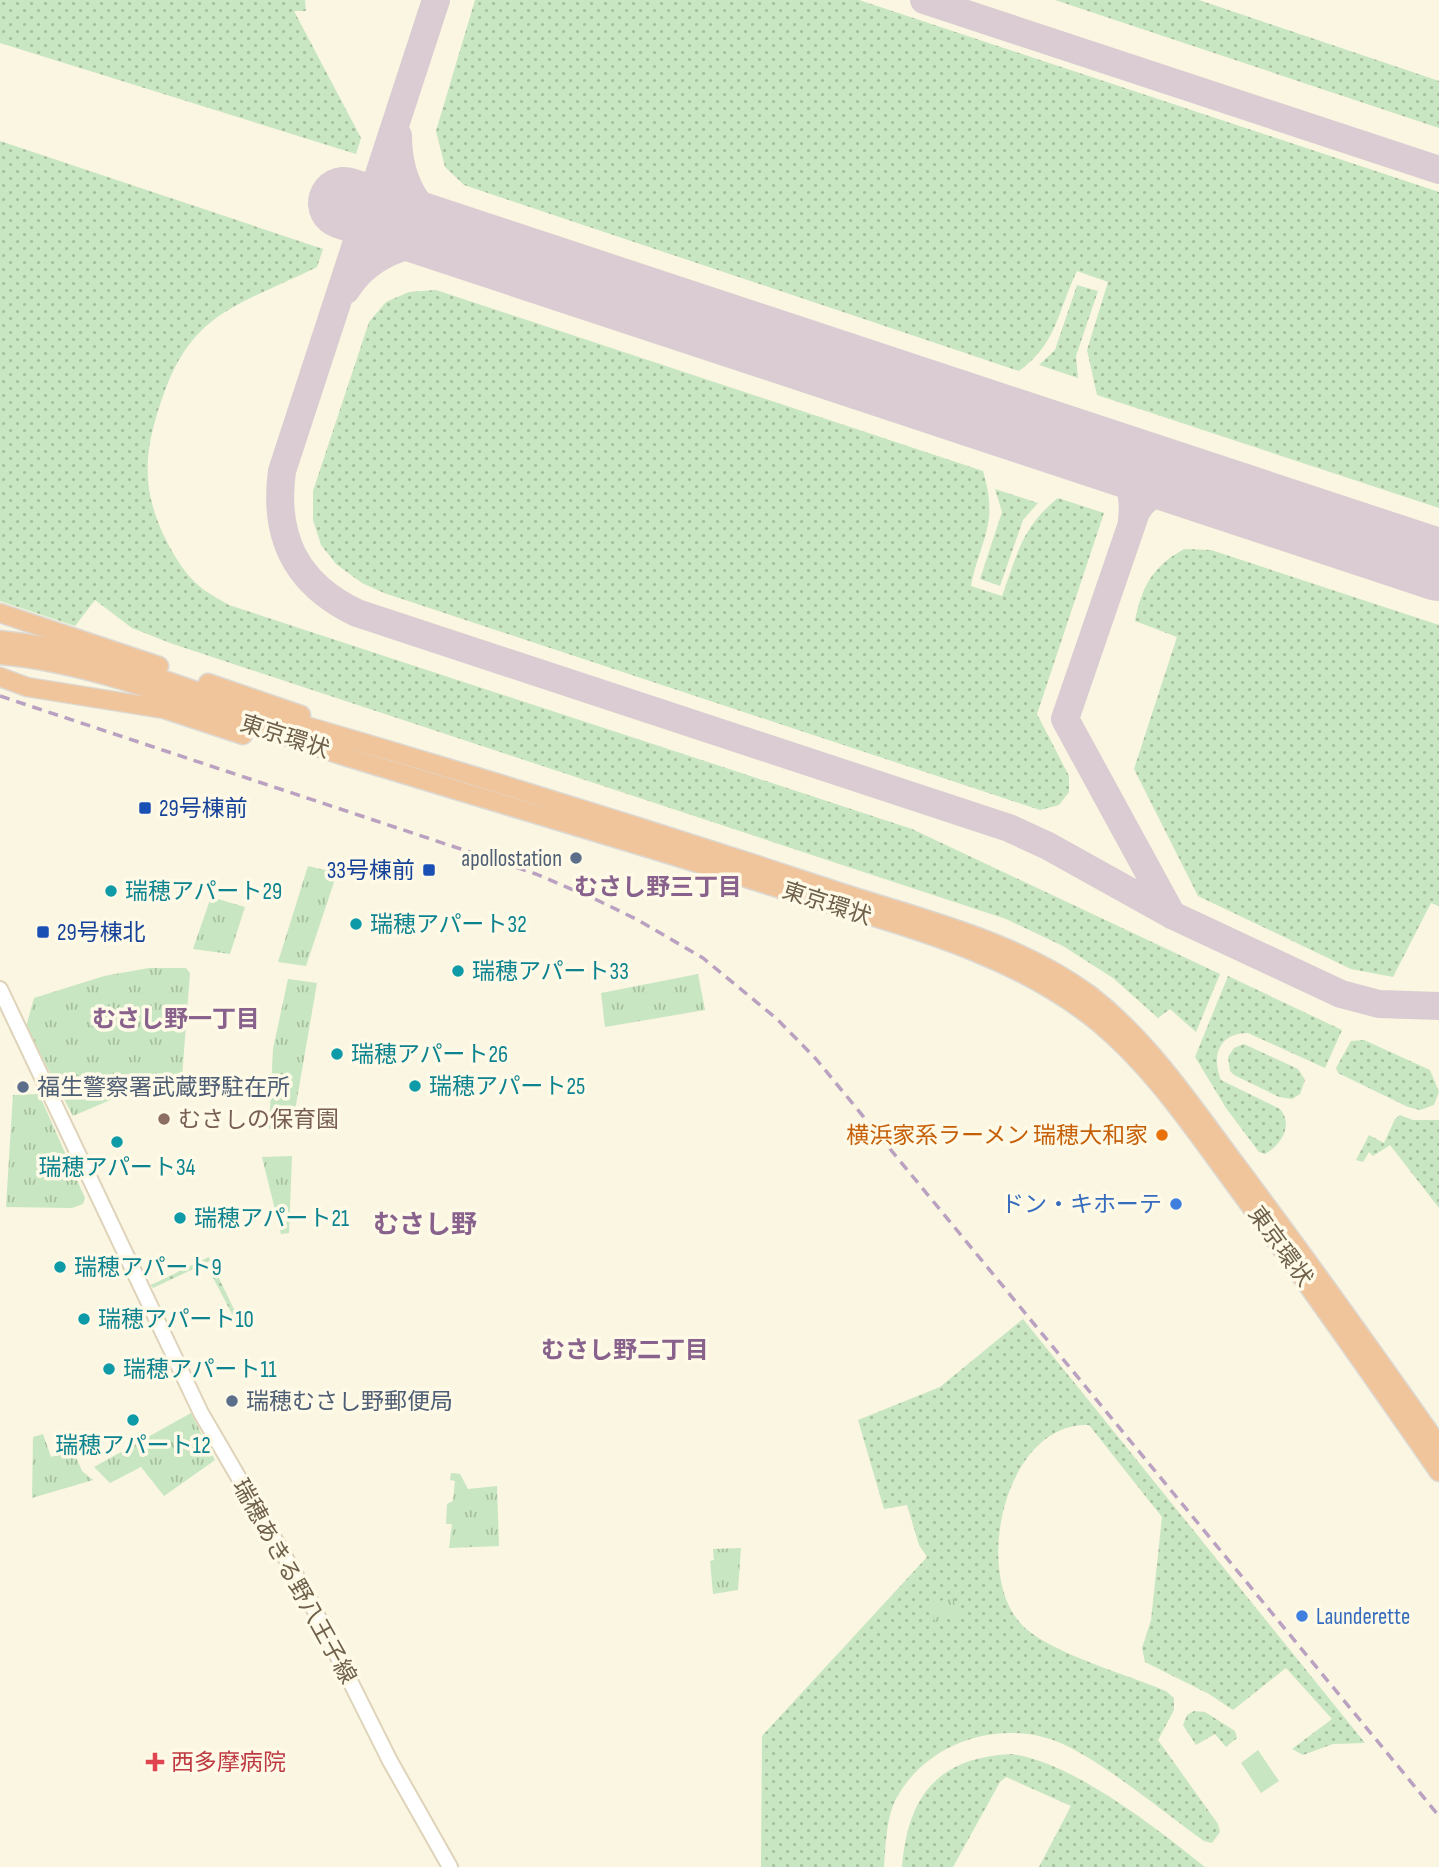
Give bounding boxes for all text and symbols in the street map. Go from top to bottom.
street label: 東京環状 [237,709,333,764]
place label: 29号棟前 [159,795,248,823]
marker: 29号棟前 [137,800,153,816]
place label: apollostation [461,845,562,873]
marker: apollostation [568,850,584,866]
place label: 33号棟前 [327,857,415,885]
marker: 33号棟前 [421,862,437,878]
district label: むさし野三丁目 [574,873,742,902]
street label: 東京環状 [779,876,875,931]
place label: 瑞穂アパート29 [125,878,282,906]
marker: 瑞穂アパート29 [103,883,119,899]
place label: 瑞穂アパート32 [370,911,527,939]
marker: 瑞穂アパート32 [348,916,364,932]
place label: 29号棟北 [57,919,146,947]
marker: 29号棟北 [35,924,51,940]
place label: 瑞穂アパート33 [472,958,629,986]
marker: 瑞穂アパート33 [450,963,466,979]
district label: むさし野一丁目 [92,1005,260,1034]
place label: 瑞穂アパート26 [351,1041,508,1069]
marker: 瑞穂アパート26 [329,1046,345,1062]
place label: 瑞穂アパート25 [429,1073,585,1101]
place label: 福生警察署武蔵野駐在所 [37,1074,290,1102]
marker: 瑞穂アパート25 [407,1078,423,1094]
marker: 福生警察署武蔵野駐在所 [15,1079,31,1095]
place label: むさしの保育園 [178,1106,339,1134]
marker: むさしの保育園 [156,1111,172,1127]
place label: 横浜家系ラーメン 瑞穂大和家 [846,1122,1148,1150]
marker: 横浜家系ラーメン 瑞穂大和家 [1154,1127,1170,1143]
marker: 瑞穂アパート34 [109,1134,125,1150]
place label: 瑞穂アパート34 [39,1154,196,1182]
place label: ドン・キホーテ [1001,1191,1162,1219]
marker: ドン・キホーテ [1168,1196,1184,1212]
street label: 東京環状 [1242,1201,1319,1292]
place label: 瑞穂アパート21 [194,1205,349,1233]
marker: 瑞穂アパート21 [172,1210,188,1226]
district label: むさし野 [373,1210,477,1241]
place label: 瑞穂アパート9 [74,1254,222,1282]
marker: 瑞穂アパート9 [52,1259,68,1275]
place label: 瑞穂アパート10 [98,1306,254,1334]
marker: 瑞穂アパート10 [76,1311,92,1327]
district label: むさし野二丁目 [541,1336,709,1365]
place label: 瑞穂アパート11 [123,1356,277,1384]
marker: 瑞穂アパート11 [101,1361,117,1377]
place label: 瑞穂むさし野郵便局 [246,1388,453,1416]
marker: 瑞穂むさし野郵便局 [224,1393,240,1409]
marker: 瑞穂アパート12 [125,1412,141,1428]
place label: 瑞穂アパート12 [55,1432,211,1460]
street label: 瑞穂あきる野八王子線 [226,1474,362,1689]
place label: Launderette [1316,1603,1410,1631]
marker: Launderette [1294,1608,1310,1624]
place label: 西多摩病院 [171,1749,286,1777]
marker: 西多摩病院 [145,1752,165,1772]

